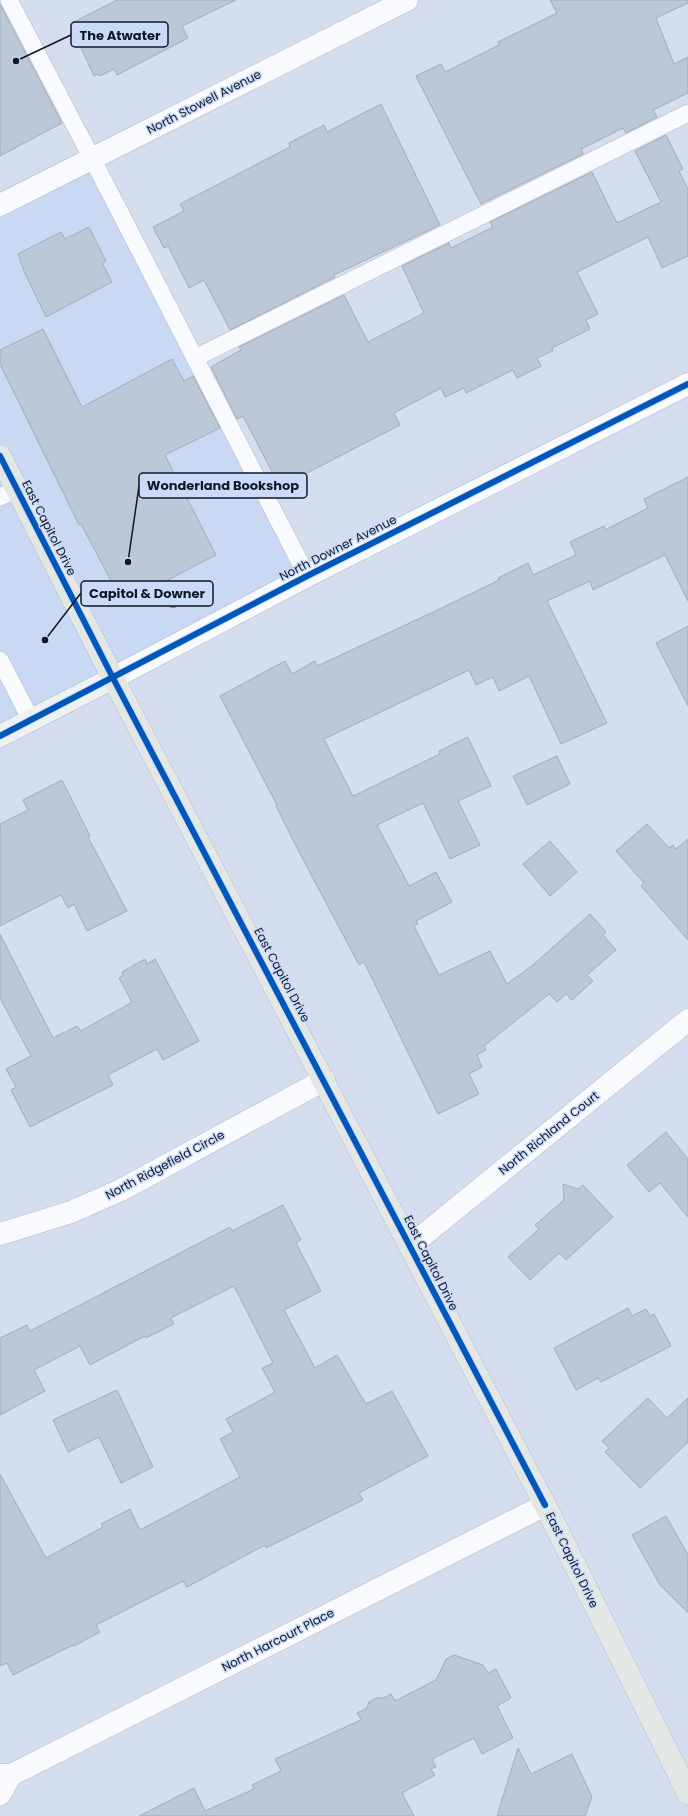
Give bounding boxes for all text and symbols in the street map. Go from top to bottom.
callout: The Atwater [71,22,168,47]
text: The Atwater [79,26,161,45]
street label: North Stowell Avenue [144,65,264,138]
callout: Wonderland Bookshop [139,473,307,498]
text: Wonderland Bookshop [147,476,299,495]
street label: East Capitol Drive [18,477,81,578]
street label: North Downer Avenue [276,511,399,585]
callout: Capitol & Downer [81,581,213,606]
text: Capitol & Downer [89,584,205,603]
street label: East Capitol Drive [250,924,315,1025]
street label: North Richland Court [495,1087,602,1178]
street label: North Ridgefield Circle [102,1126,227,1203]
street label: East Capitol Drive [400,1212,463,1313]
street label: East Capitol Drive [542,1509,603,1611]
street label: North Harcourt Place [219,1604,337,1675]

